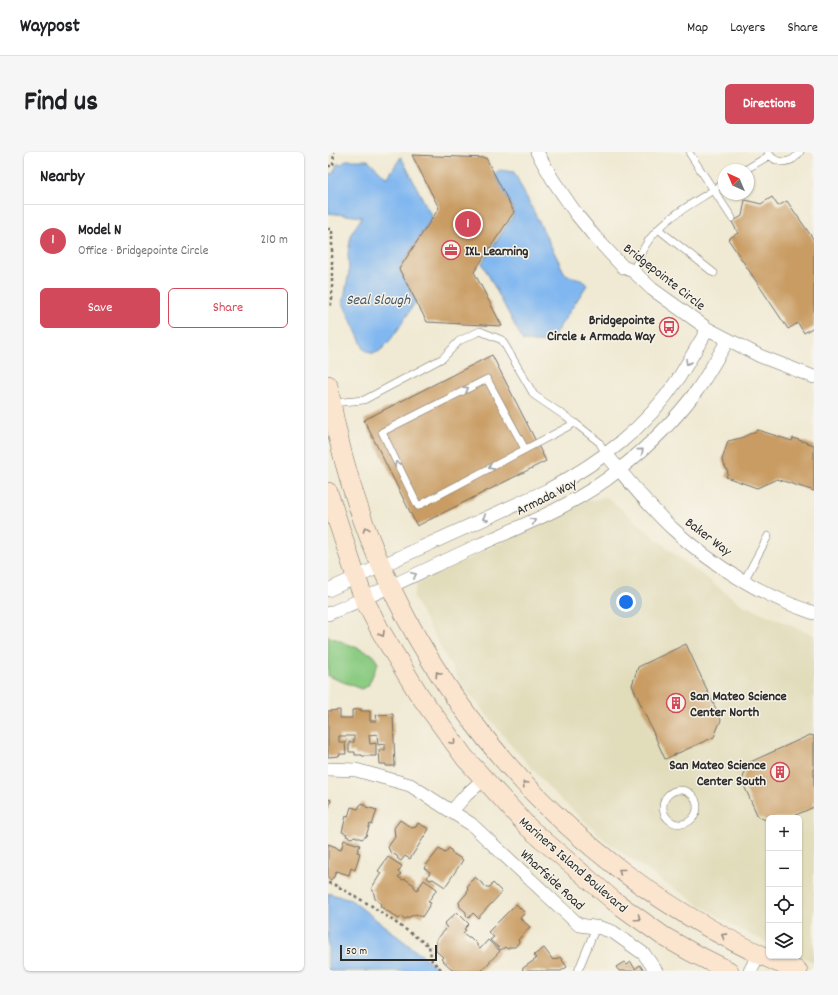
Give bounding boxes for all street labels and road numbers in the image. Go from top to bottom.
street label: Bridgepointe Circle [618,239,709,316]
street label: Armada Way [513,474,581,522]
street label: Baker Way [680,513,736,562]
street label: Mariners Island Boulevard [514,813,631,918]
street label: Wharfside Road [515,845,588,916]

